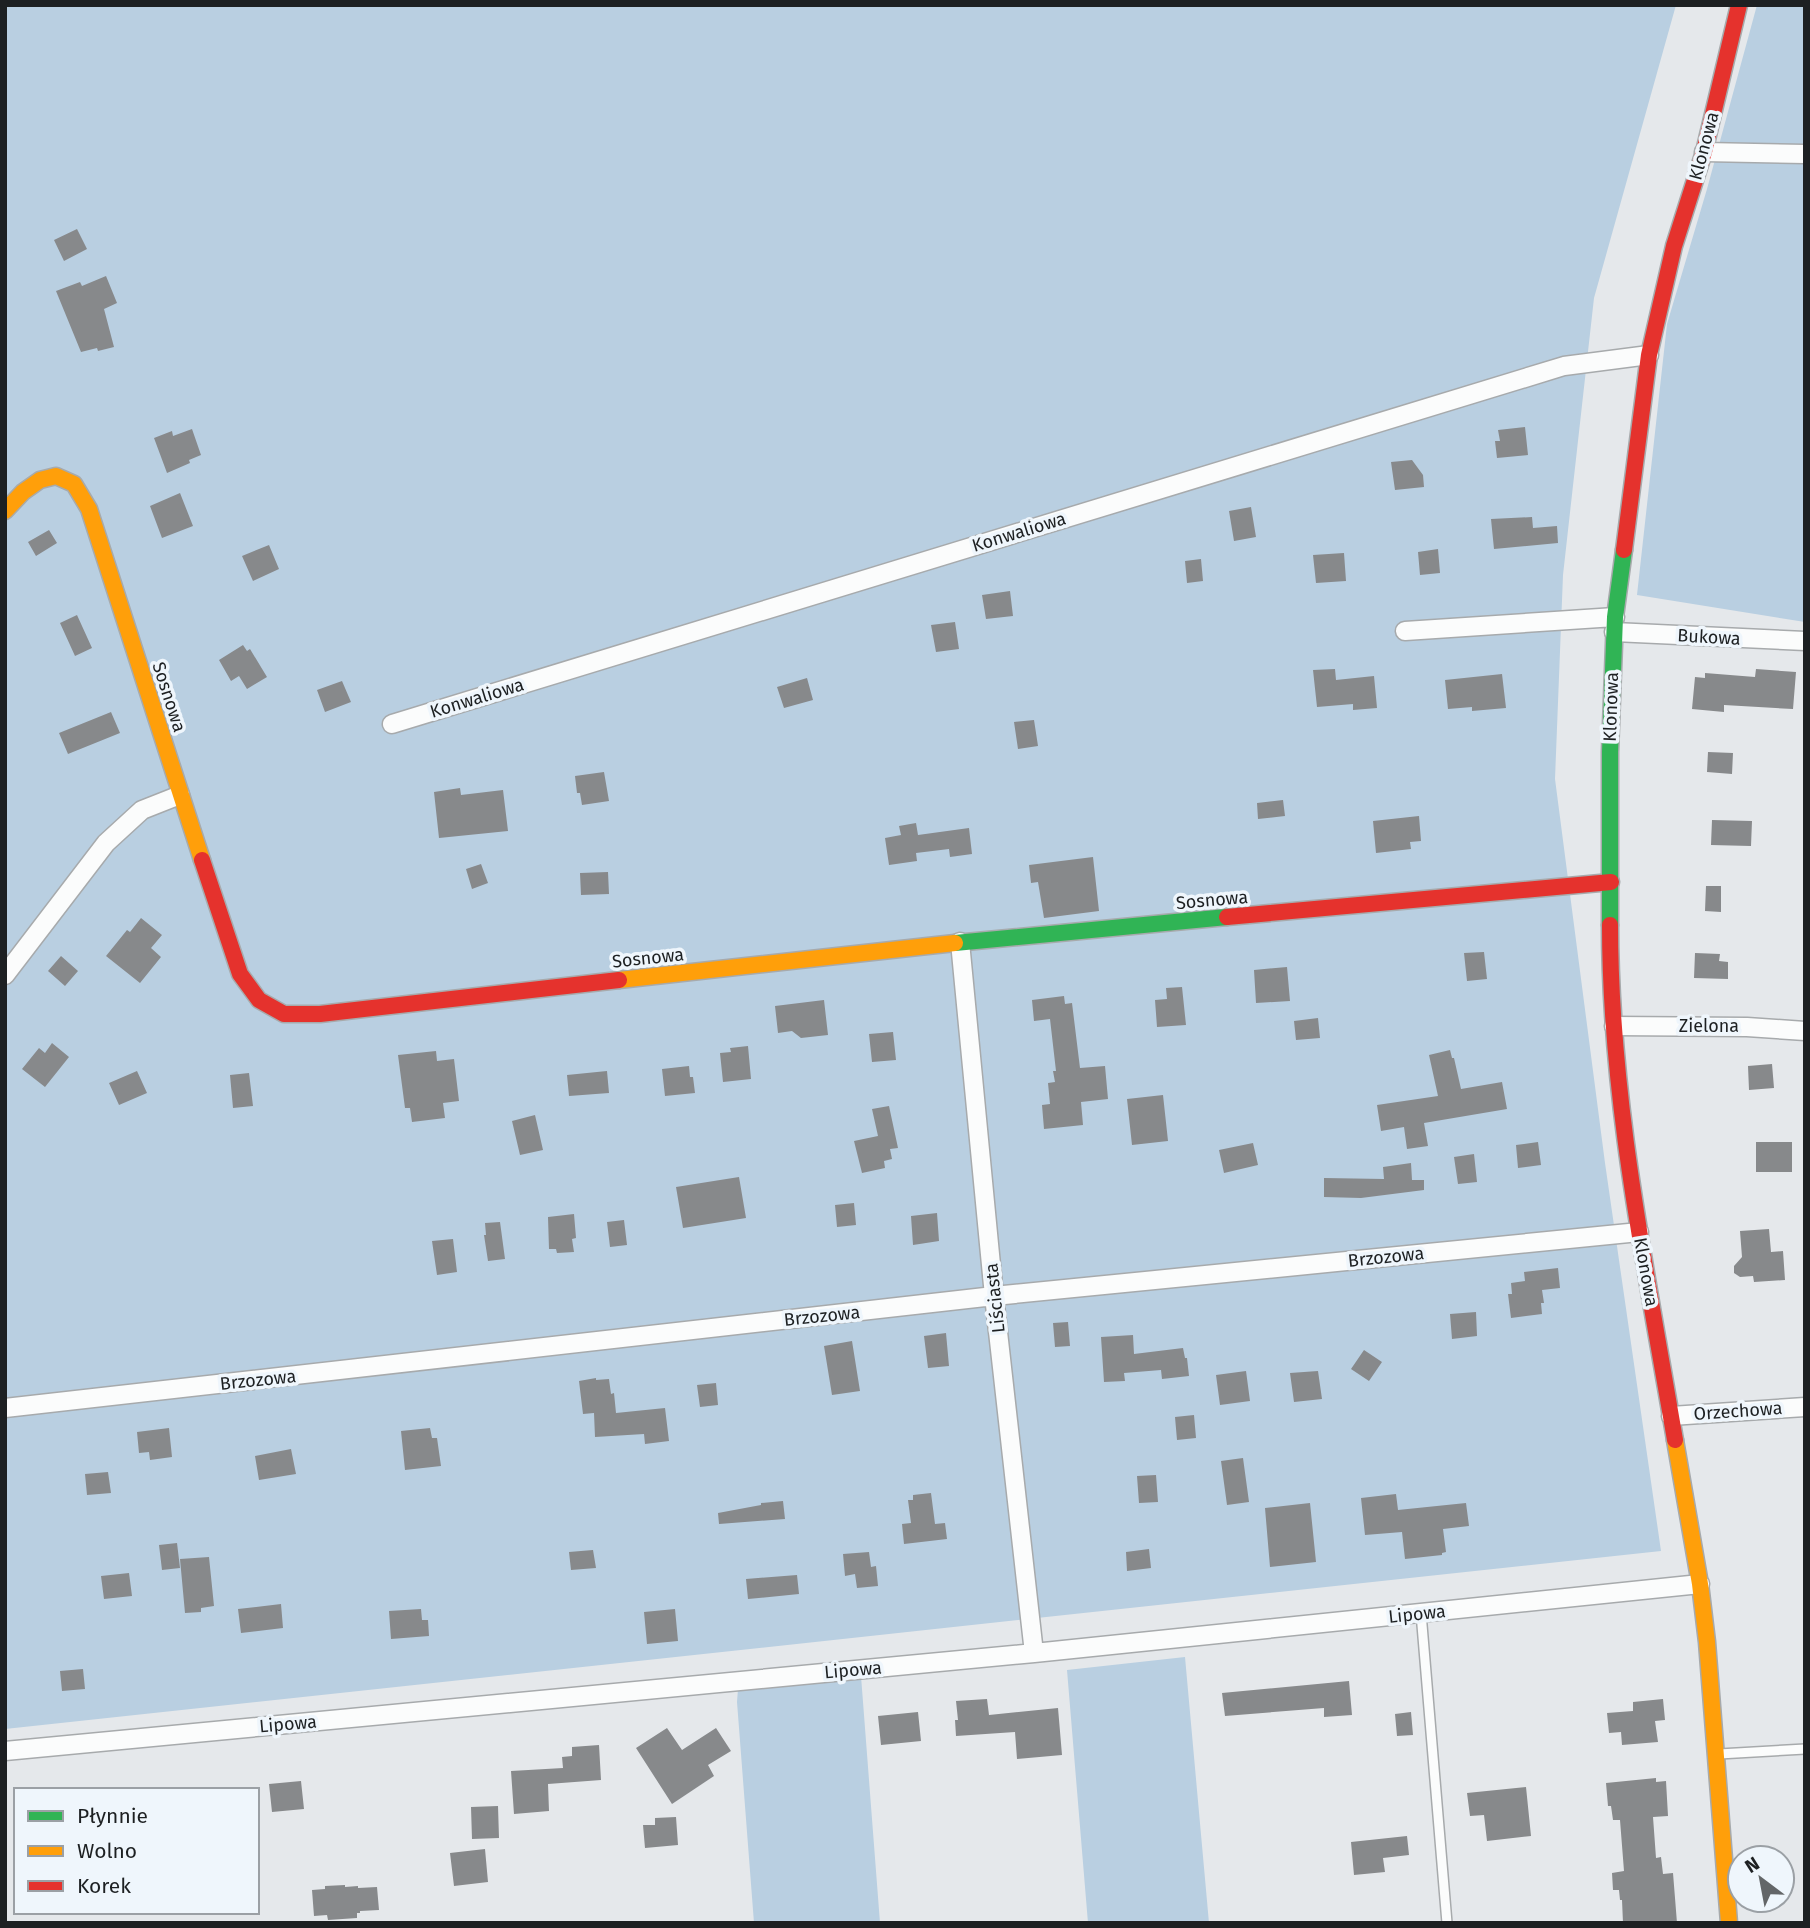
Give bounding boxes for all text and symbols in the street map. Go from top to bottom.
street label: Klonowa [1684,109,1724,183]
street label: Konwaliowa [969,507,1069,557]
street label: Bukowa [1677,624,1741,650]
street label: Sosnowa [147,659,191,735]
street label: Klonowa [1599,672,1623,742]
street label: Konwaliowa [427,673,527,723]
street label: Sosnowa [1175,886,1249,914]
street label: Sosnowa [611,943,685,973]
street label: Zielona [1679,1015,1739,1037]
street label: Klonowa [1629,1236,1663,1308]
street label: Brzozowa [1347,1242,1425,1272]
street label: Liściasta [980,1262,1010,1334]
street label: Brzozowa [783,1301,861,1331]
street label: Brzozowa [219,1365,297,1395]
street label: Orzechowa [1693,1397,1783,1425]
street label: Lipowa [1387,1600,1447,1628]
street label: Lipowa [823,1657,883,1683]
street label: Lipowa [258,1711,318,1737]
legend [14,1788,259,1914]
text: Płynnie [77,1803,148,1829]
text: Wolno [77,1838,137,1864]
north arrow [1726,1844,1796,1914]
text: N [1741,1852,1764,1878]
text: Korek [77,1873,131,1899]

